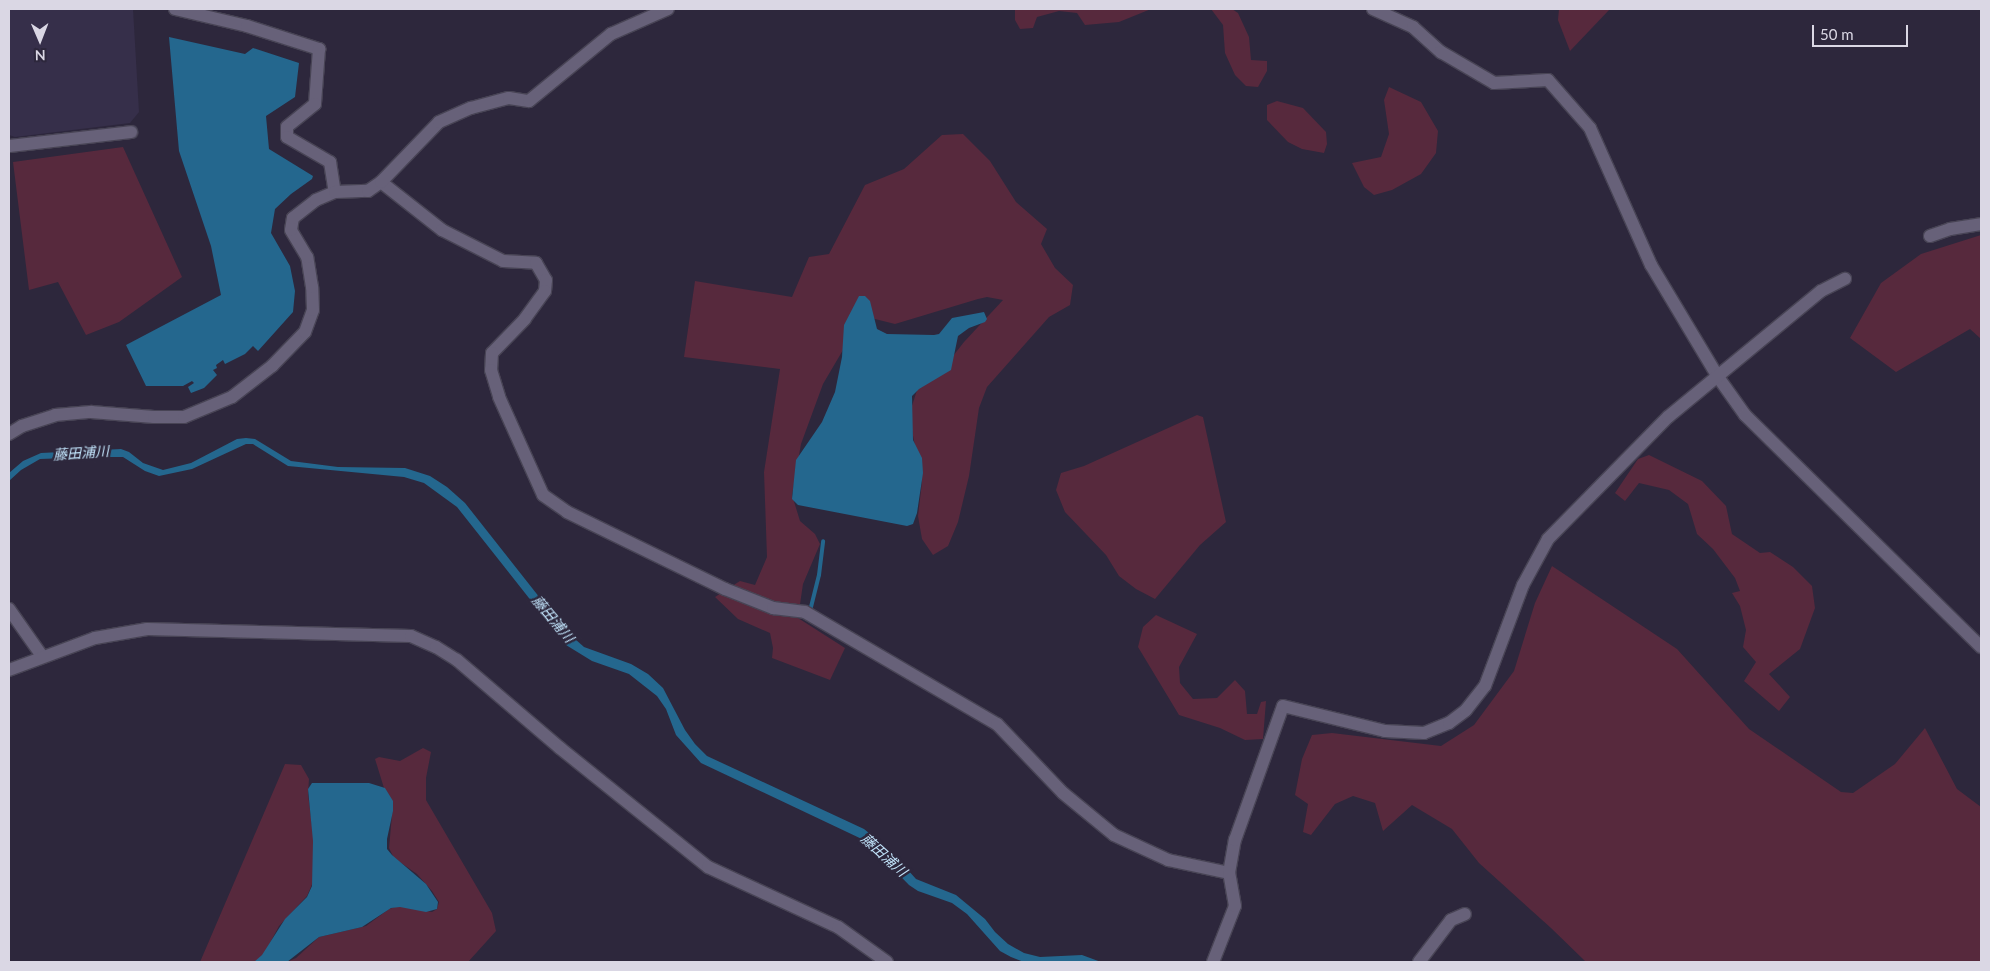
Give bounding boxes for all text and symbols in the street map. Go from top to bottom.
north arrow [15,15,65,65]
scale bar [1815,15,1911,47]
text: 50 m [1820,25,1854,43]
text: N [35,47,46,64]
water label: 藤田浦川 [52,443,110,463]
water label: 藤田浦川 [529,592,577,646]
water label: 藤田浦川 [858,830,910,880]

